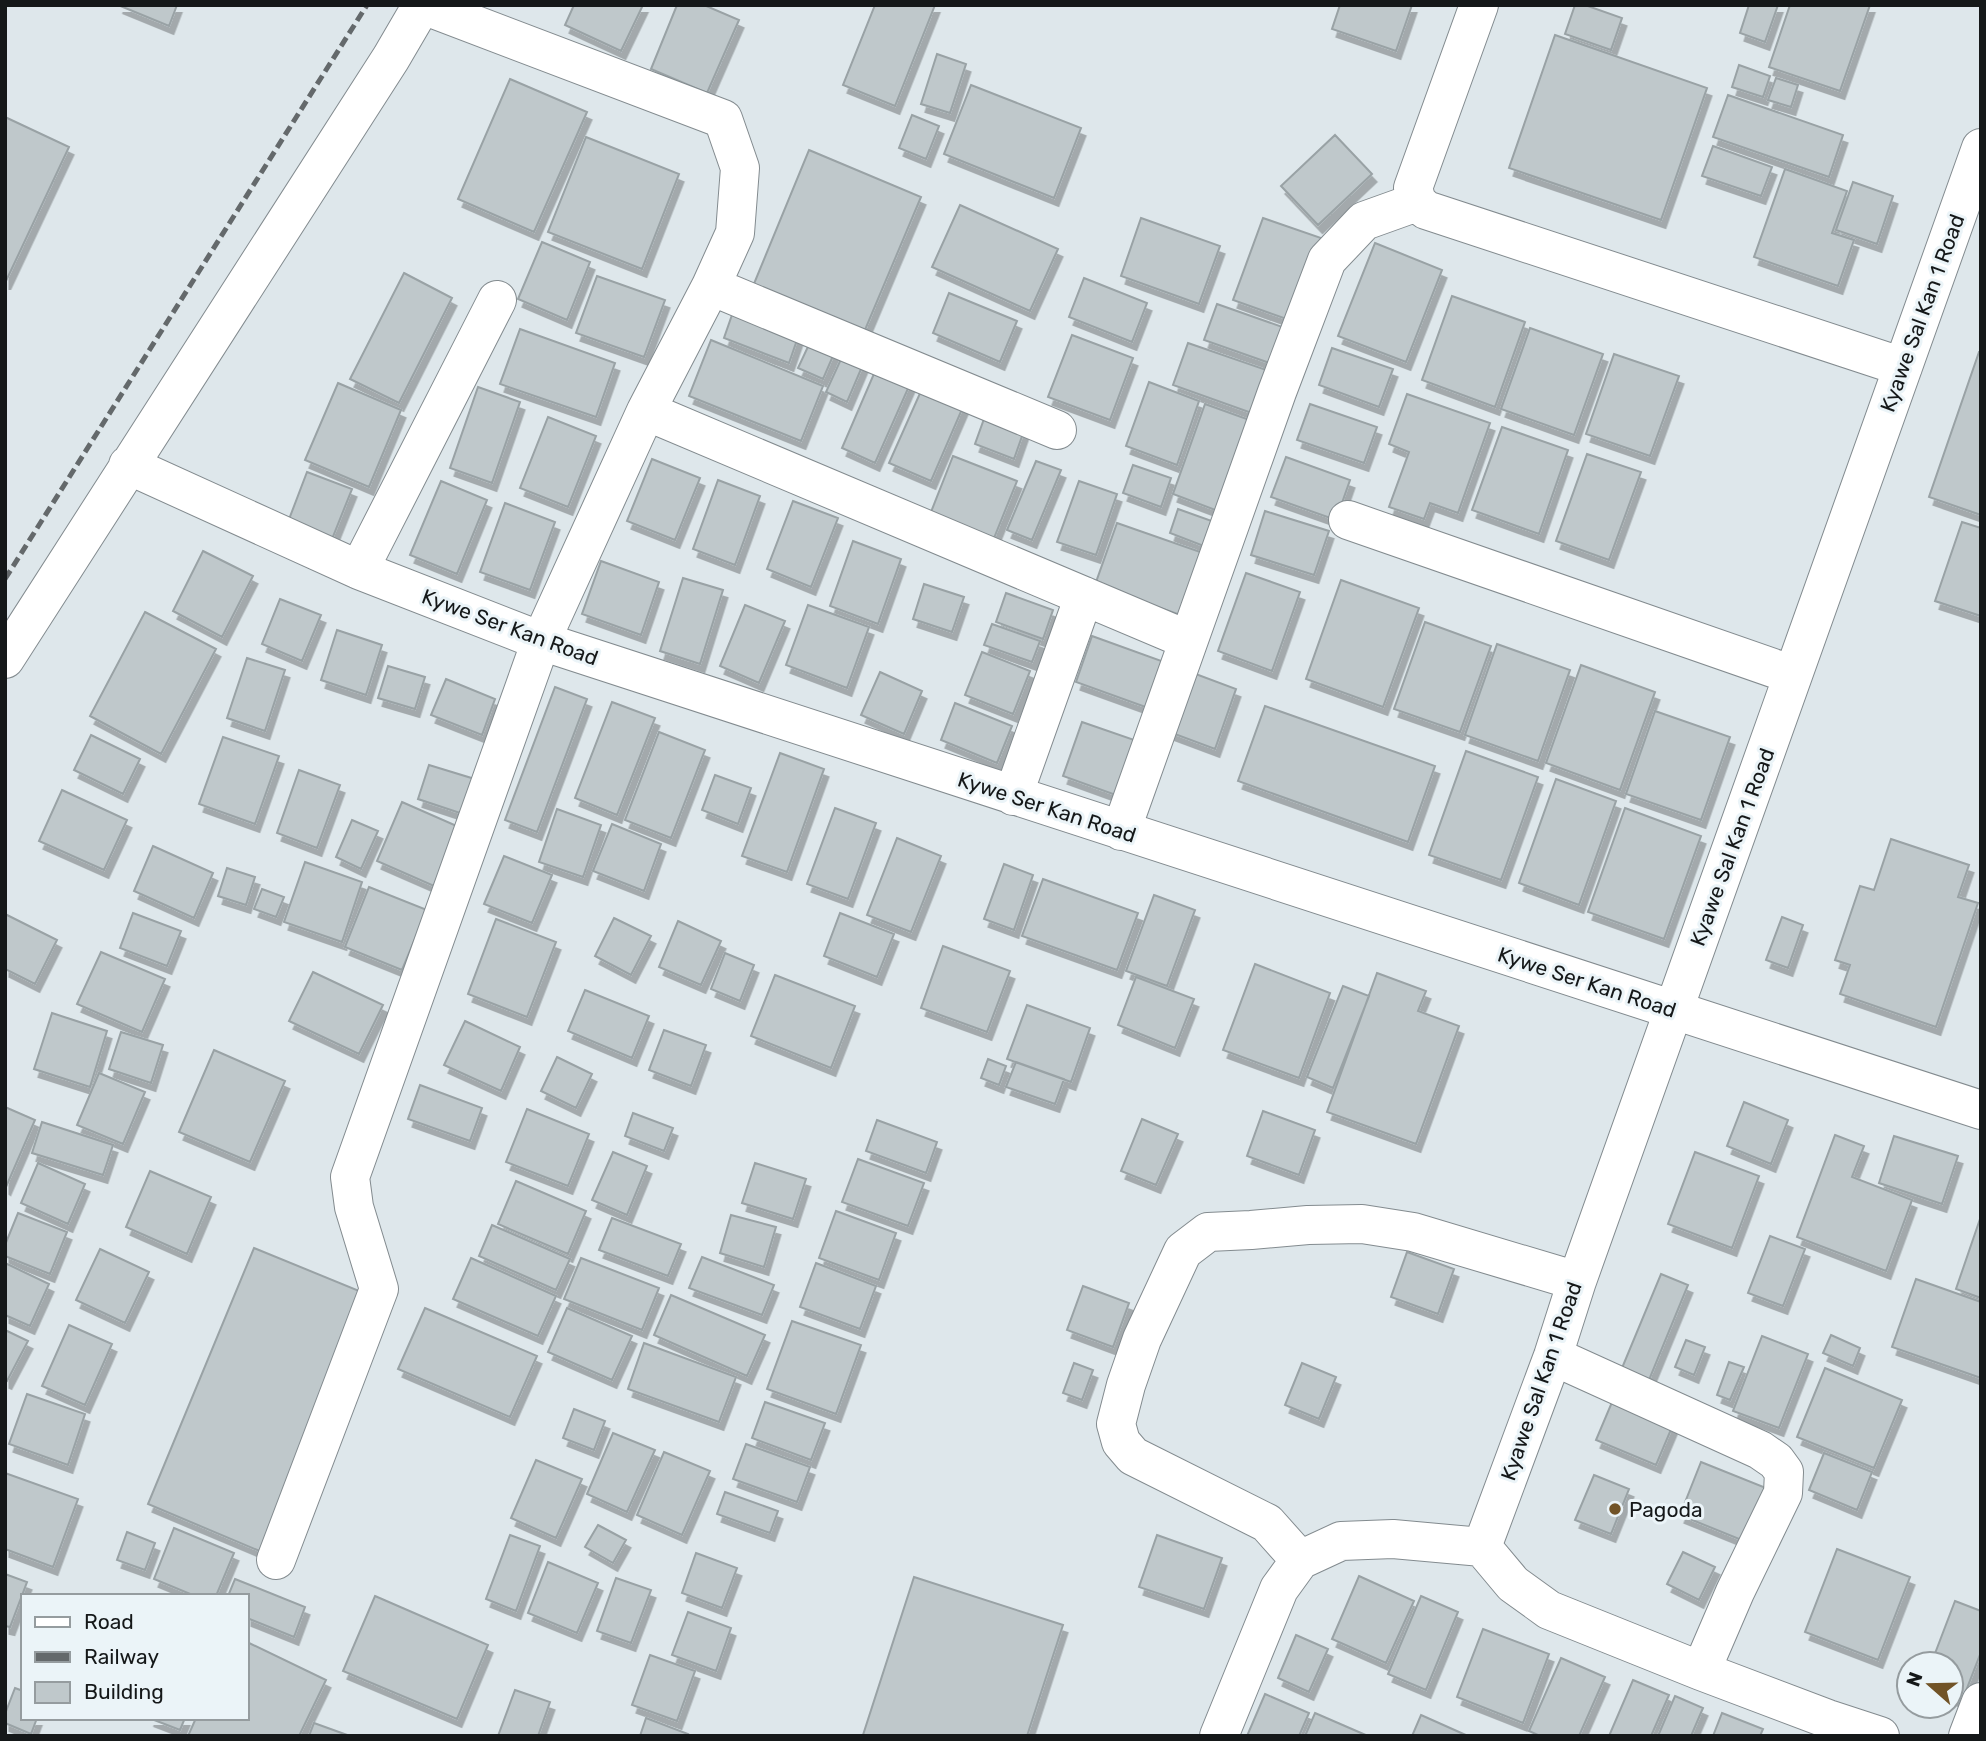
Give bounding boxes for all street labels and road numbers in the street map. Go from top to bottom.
street label: Kyawe Sal Kan 1 Road [1875,211,1969,415]
street label: Kywe Ser Kan Road [418,583,602,671]
street label: Kyawe Sal Kan 1 Road [1685,745,1779,949]
street label: Kywe Ser Kan Road [955,766,1139,848]
street label: Kywe Ser Kan Road [1495,941,1679,1023]
street label: Kyawe Sal Kan 1 Road [1495,1278,1587,1484]

